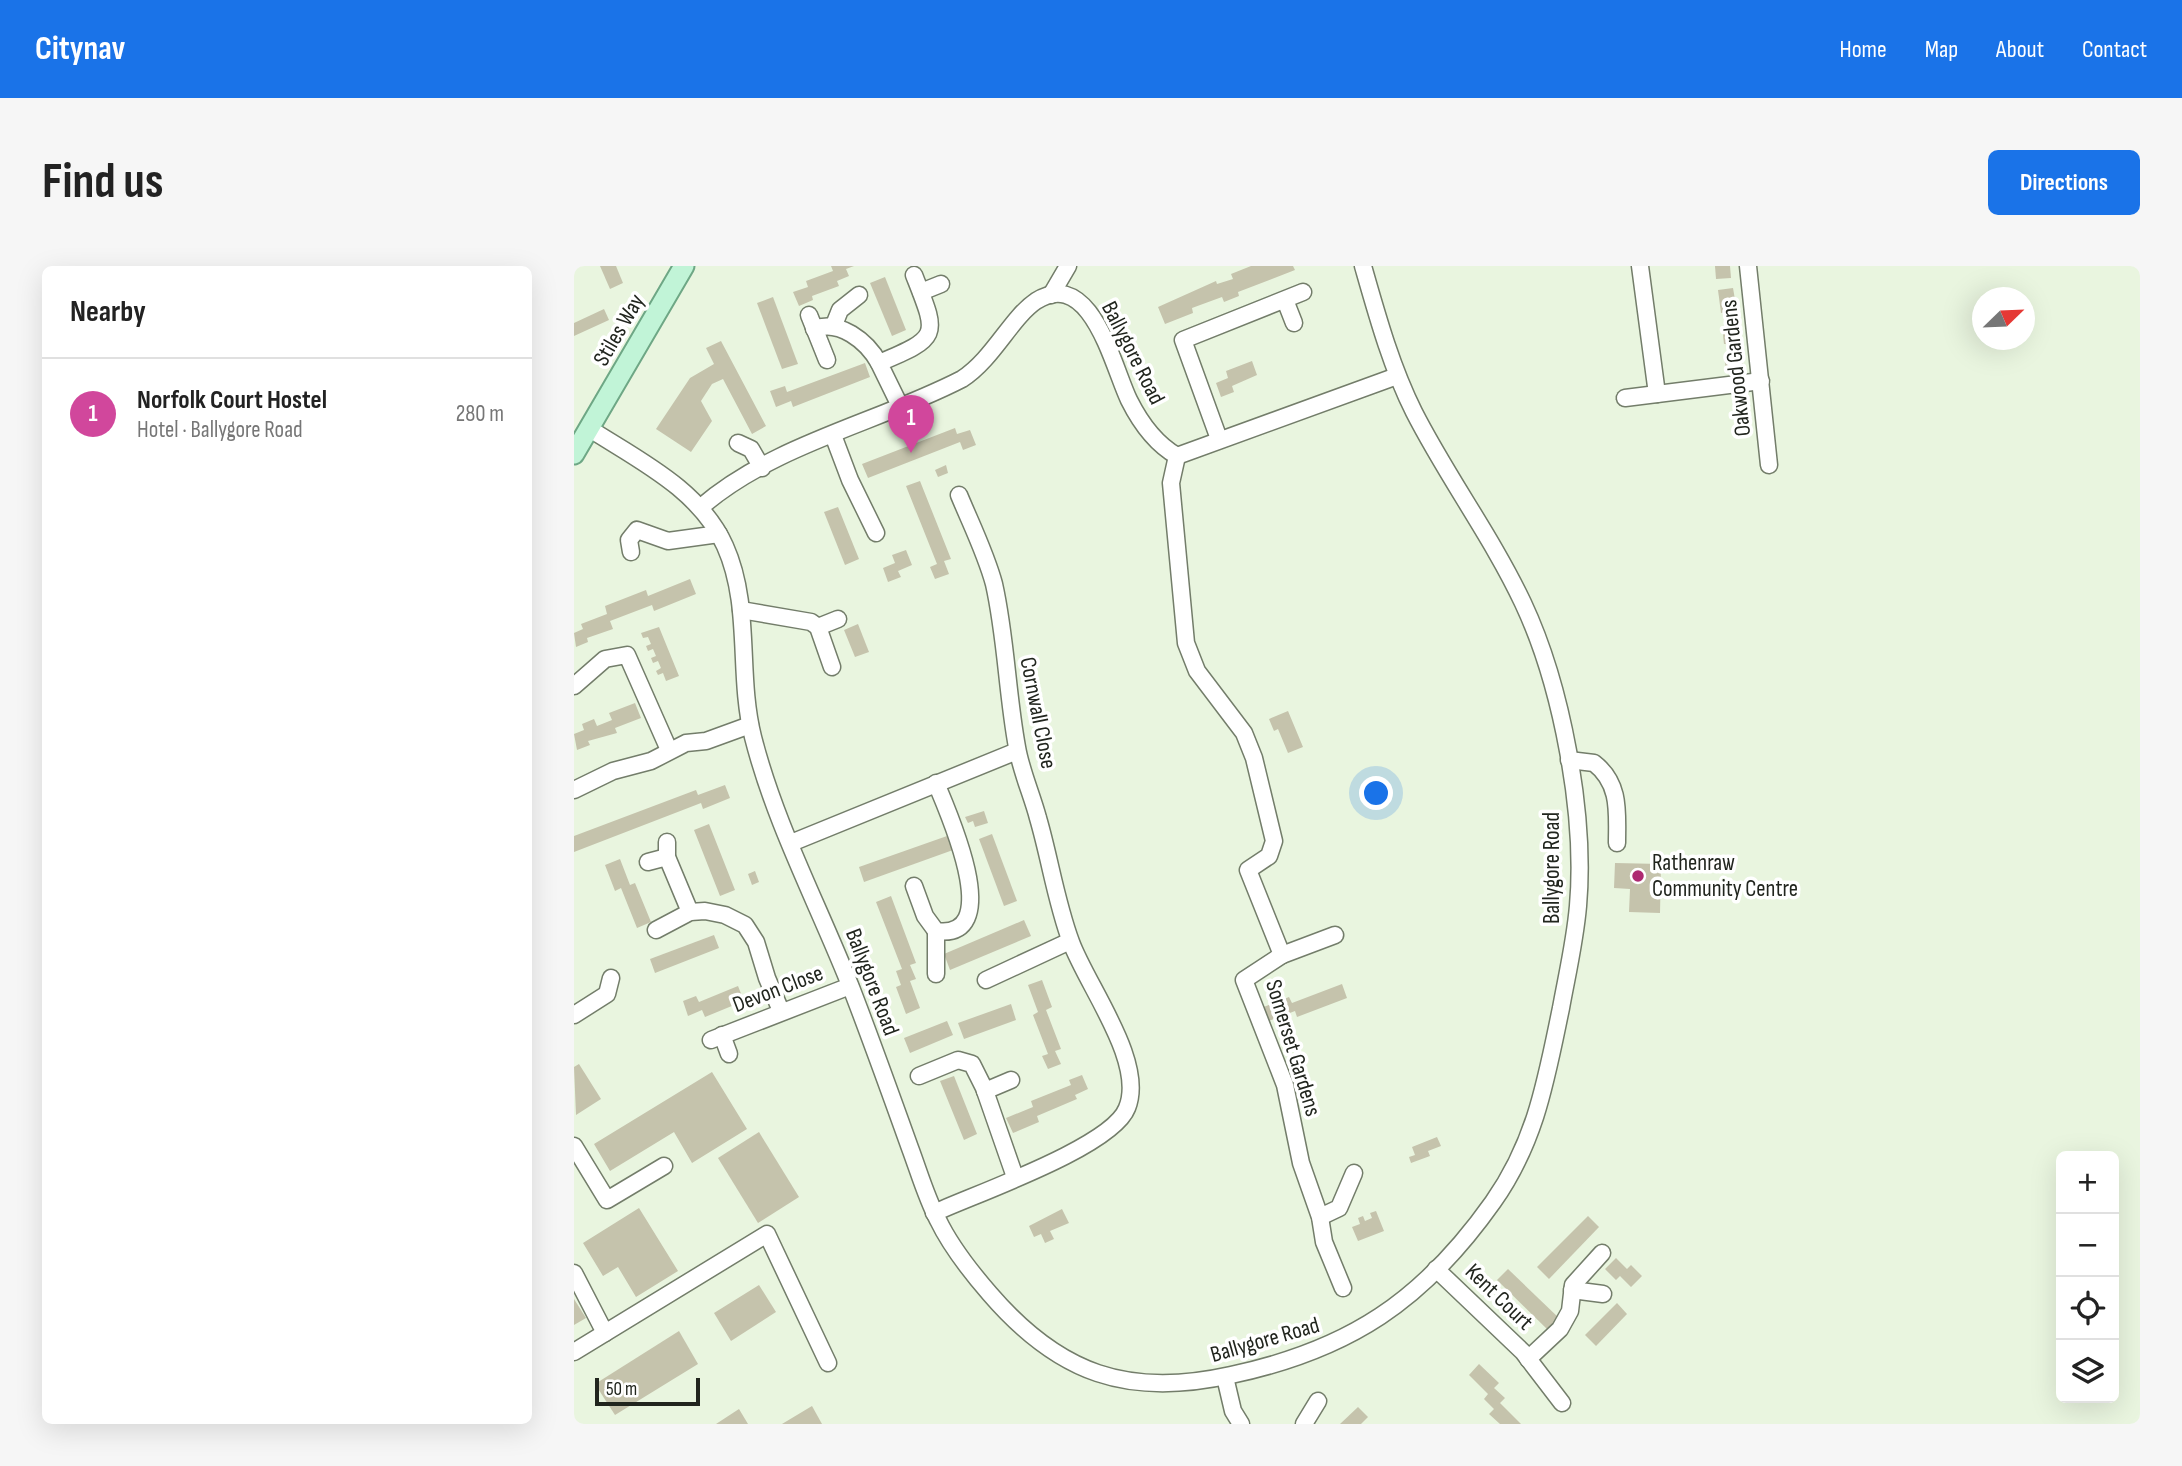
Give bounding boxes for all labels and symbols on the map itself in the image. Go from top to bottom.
north arrow [1972,287,2035,350]
street label: Stiles Way [587,289,651,371]
street label: Ballygore Road [1095,297,1171,409]
street label: Oakwood Gardens [1715,298,1757,438]
pin: 1 [888,395,934,453]
street label: Cornwall Close [1013,655,1063,771]
your location [1359,776,1393,810]
street label: Ballygore Road [1538,812,1566,924]
place label: Rathenraw Community Centre [1652,849,1798,903]
marker: Rathenraw Community Centre [1630,868,1646,884]
street label: Ballygore Road [839,925,905,1039]
street label: Devon Close [729,959,827,1019]
street label: Somerset Gardens [1259,976,1327,1120]
street label: Kent Court [1459,1258,1539,1336]
street label: Ballygore Road [1207,1311,1323,1369]
scale bar [595,1375,700,1407]

